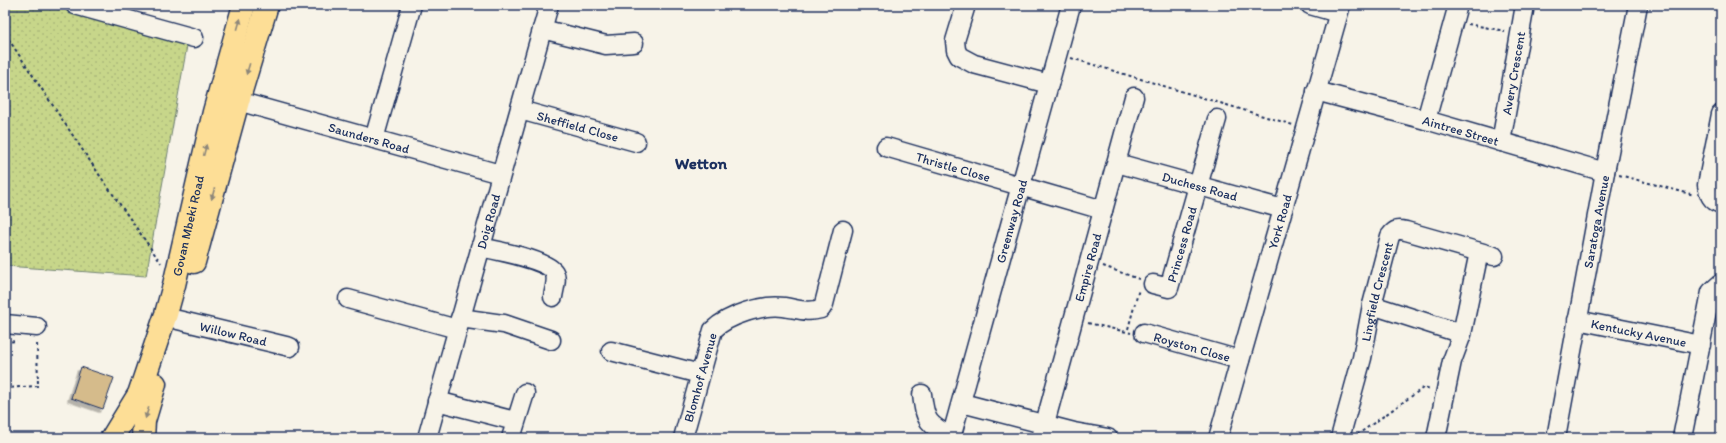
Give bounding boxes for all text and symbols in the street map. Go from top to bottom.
one-way arrow [236,18,242,30]
street label: Avery Crescent [1498,30,1528,116]
one-way arrow [244,63,250,75]
street label: Sheffield Close [535,108,620,144]
street label: Aintree Street [1421,112,1501,148]
street label: Saunders Road [327,119,411,156]
one-way arrow [203,144,209,156]
street label: Thristle Close [914,149,992,184]
district label: Wetton [675,153,728,173]
street label: Duchess Road [1160,168,1239,204]
street label: Govan Mbeki Road [169,174,207,278]
street label: Saratoga Avenue [1580,174,1612,269]
street label: Greenway Road [992,178,1030,265]
one-way arrow [210,189,216,201]
street label: Doig Road [473,192,503,251]
street label: York Road [1265,192,1294,251]
street label: Princess Road [1164,205,1199,284]
street label: Empire Road [1071,231,1104,303]
street label: Lingfield Crescent [1358,240,1396,343]
street label: Kentucky Avenue [1590,316,1688,349]
street label: Willow Road [198,318,269,349]
street label: Royston Close [1152,329,1232,364]
street label: Blomhof Avenue [680,331,719,424]
one-way arrow [144,407,150,419]

